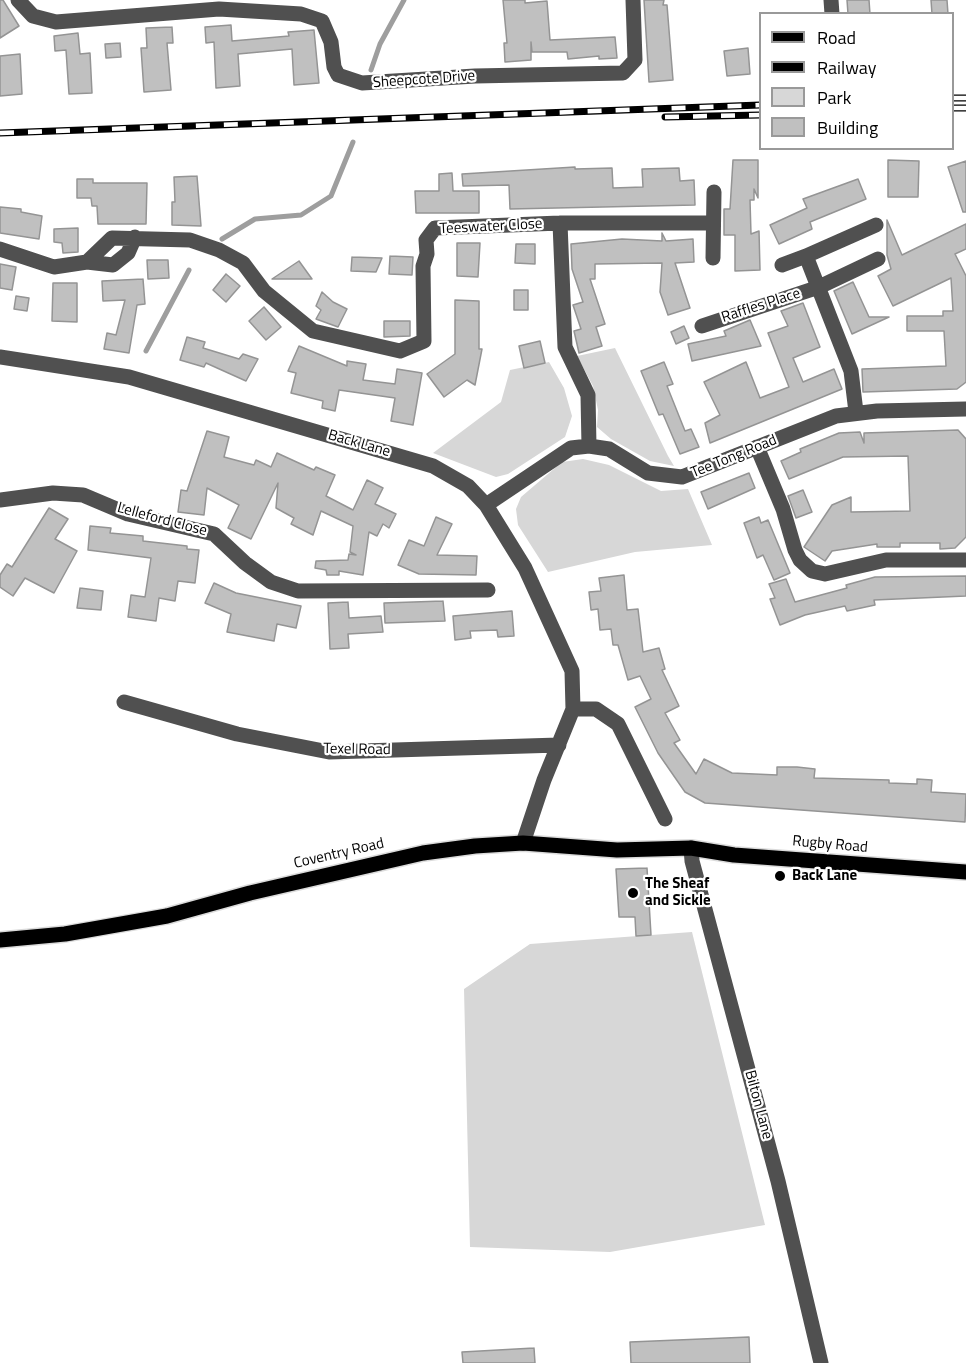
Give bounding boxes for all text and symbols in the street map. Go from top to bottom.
legend [759,12,954,150]
text: Road [817,24,856,51]
text: Railway [817,54,876,81]
street label: Sheepcote Drive [372,67,476,93]
text: Park [817,84,851,111]
text: Building [817,114,878,141]
street label: Teeswater Close [439,215,543,239]
street label: Raffles Place [719,285,803,327]
street label: Back Lane [326,427,392,461]
street label: Tee Tong Road [688,432,780,482]
street label: Lelleford Close [115,499,209,541]
street label: Texel Road [323,740,391,760]
street label: Rugby Road [792,833,868,857]
street label: Coventry Road [292,835,386,873]
place label: Back Lane [792,867,857,885]
marker: Back Lane [773,869,787,883]
place label: The Sheaf and Sickle [645,875,711,910]
marker: The Sheaf and Sickle [626,886,640,900]
street label: Bilton Lane [740,1068,776,1142]

